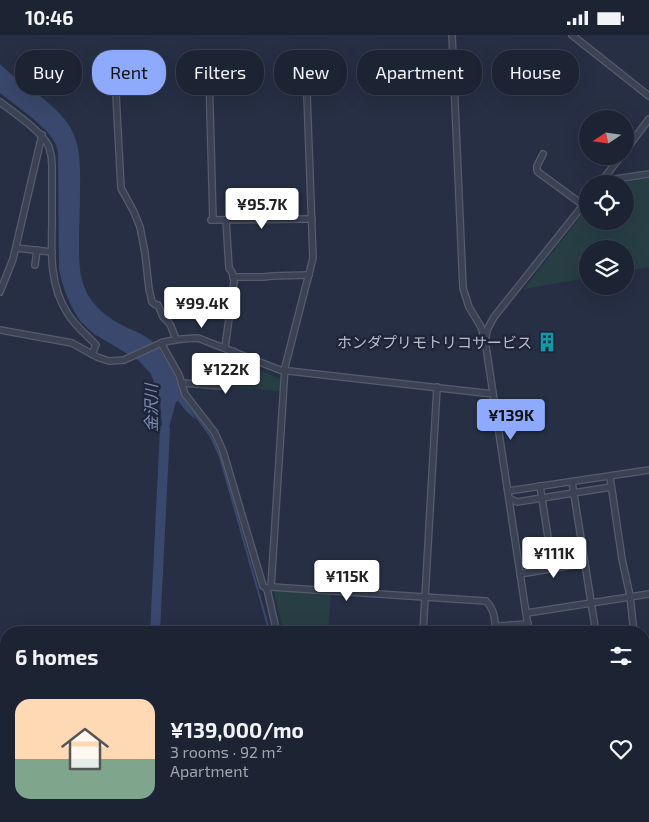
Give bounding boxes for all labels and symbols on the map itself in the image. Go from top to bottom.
north arrow [579,110,634,165]
pin: ¥95.7K [221,187,303,230]
pin: ¥99.4K [161,287,243,329]
building icon: ホンダプリモトリコサービス [536,331,558,353]
place label: ホンダプリモトリコサービス [337,333,532,351]
pin: ¥122K [191,353,261,395]
water label: 金沢川 [141,382,160,432]
pin: ¥139K [476,399,546,441]
pin: ¥111K [519,537,589,579]
pin: ¥115K [312,559,382,602]

